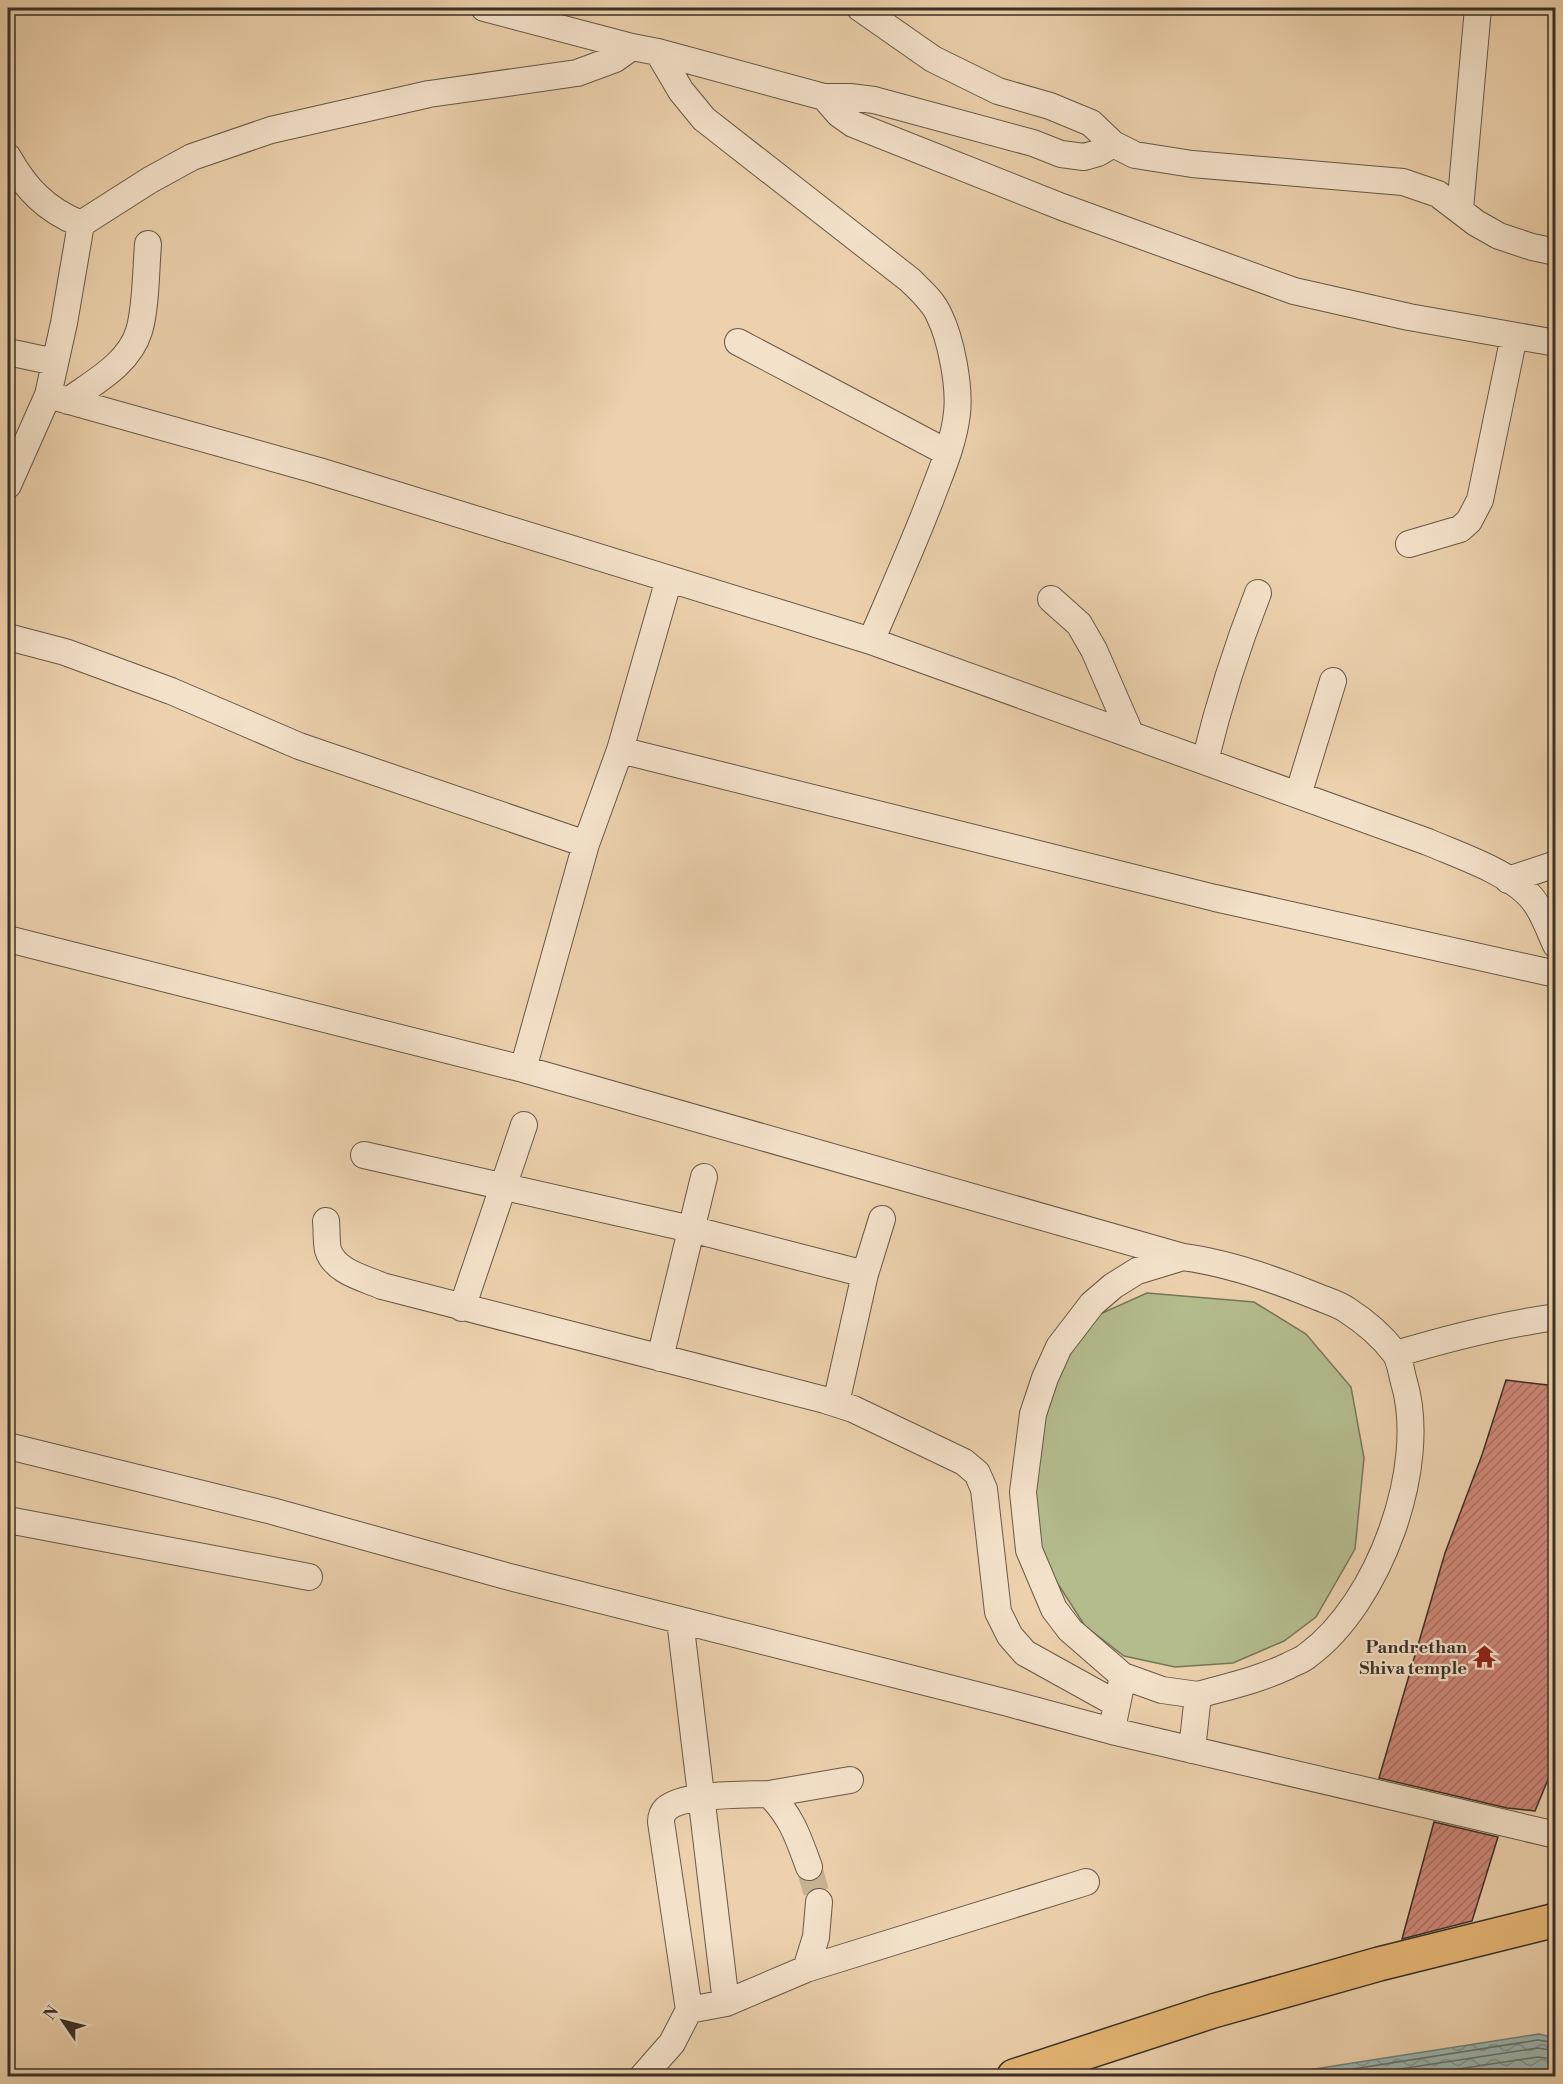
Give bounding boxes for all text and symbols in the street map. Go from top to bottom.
place label: Pandrethan Shiva temple [1359,1636,1467,1680]
temple icon: Pandrethan Shiva temple [1472,1644,1498,1670]
north arrow [33,1991,93,2051]
text: N [40,2002,64,2024]

